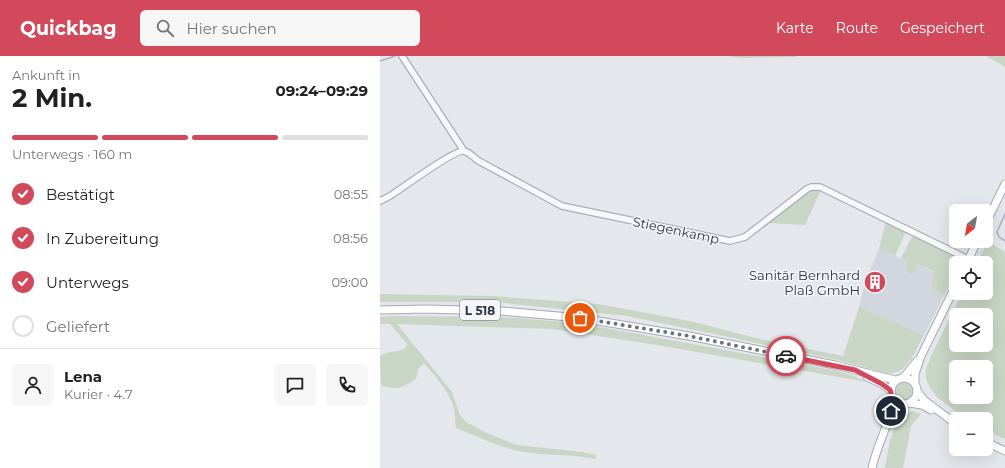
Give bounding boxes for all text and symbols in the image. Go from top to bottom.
search box [140,10,420,46]
text: Quickbag [20,17,116,40]
icon: search [154,17,176,39]
text: Hier suchen [186,19,277,38]
text: Karte [776,19,814,37]
text: Route [836,19,878,37]
text: Gespeichert [900,19,985,37]
text: Ankunft in [12,67,81,83]
text: 09:24–09:29 [276,81,368,100]
text: 2 Min. [12,82,92,114]
text: Unterwegs · 160 m [12,146,132,162]
icon: check [12,183,34,205]
text: Bestätigt [46,185,115,204]
text: 08:55 [334,186,368,202]
north arrow [949,204,993,248]
map controls [949,204,993,456]
street label: Stiegenkamp [631,213,721,247]
icon: check [12,227,34,249]
text: In Zubereitung [46,229,159,248]
text: 08:56 [333,230,368,246]
button: locate [949,256,993,300]
place label: Sanitär Bernhard Plaß GmbH [749,267,860,298]
building icon: Sanitär Bernhard Plaß GmbH [862,269,888,295]
icon: check [12,271,34,293]
text: Unterwegs [46,273,129,292]
text: 09:00 [332,274,368,290]
road number: L 518 [460,300,500,320]
pin [563,301,597,335]
icon: bag [569,307,591,329]
button: layers [949,308,993,352]
text: Geliefert [46,317,110,336]
courier [766,336,806,376]
icon: car [775,345,797,367]
button: + [949,360,993,404]
button: person [12,364,54,406]
button: chat [274,364,316,406]
button: phone [326,364,368,406]
text: Lena [64,367,102,386]
text: Kurier · 4.7 [64,386,133,402]
pin [874,394,908,428]
icon: home [880,400,902,422]
button: − [949,412,993,456]

